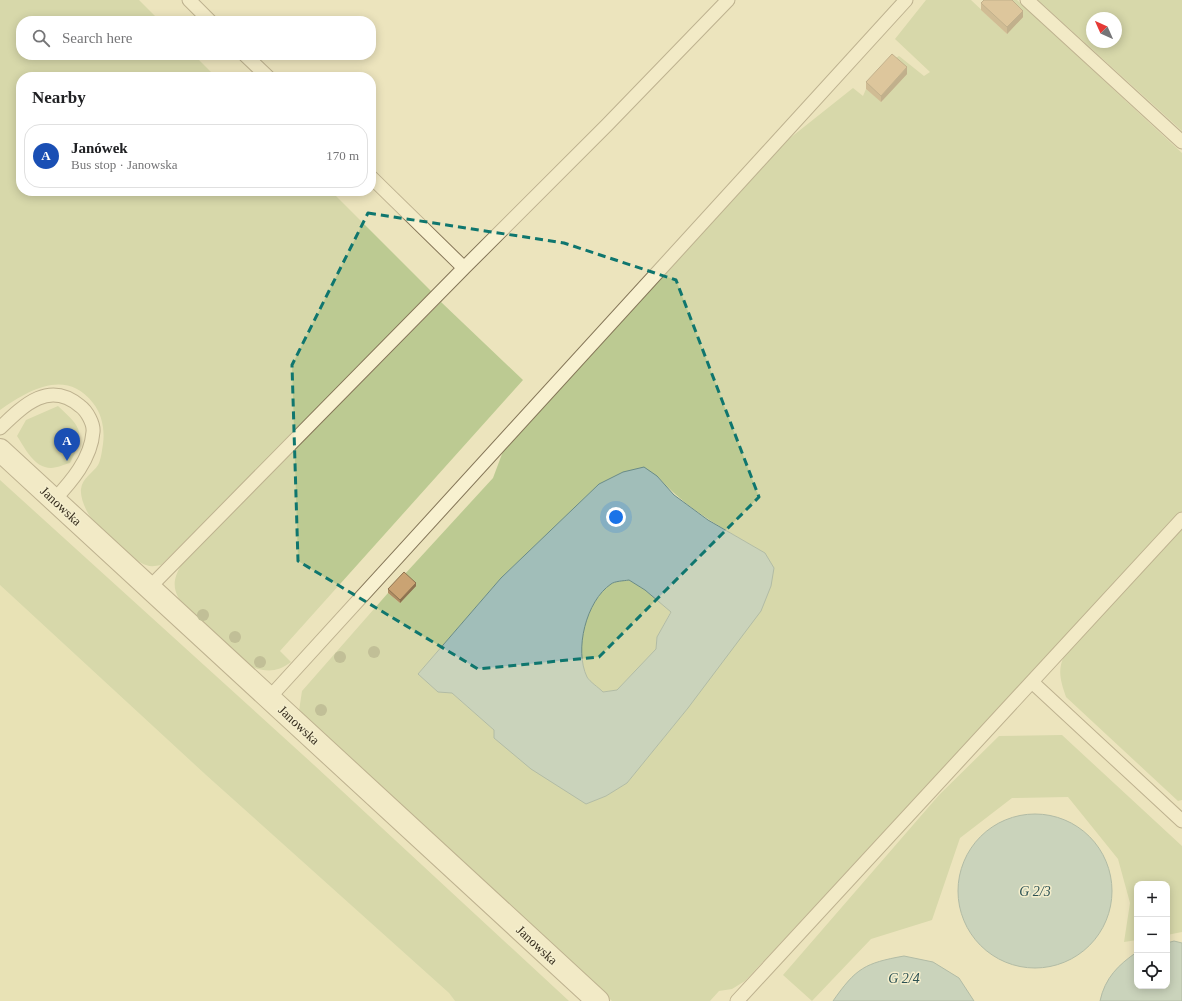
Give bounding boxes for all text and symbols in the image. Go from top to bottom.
north arrow [1086,12,1122,48]
search box [16,16,376,60]
icon: search [30,27,52,49]
text: Search here [62,30,132,46]
text: Nearby [32,88,86,107]
text: Janówek [71,140,128,156]
text: A [41,148,51,163]
text: 170 m [326,148,359,163]
text: Bus stop · Janowska [71,157,178,172]
pin: A [54,428,80,461]
street label: Janowska [37,483,85,529]
your location [606,507,626,527]
street label: Janowska [275,702,323,748]
map controls [1134,881,1170,989]
button: + [1134,881,1170,917]
water label: G 2/3 [1019,884,1051,899]
button: − [1134,917,1170,953]
street label: Janowska [513,922,561,968]
button: locate [1134,953,1170,989]
water label: G 2/4 [888,971,920,986]

